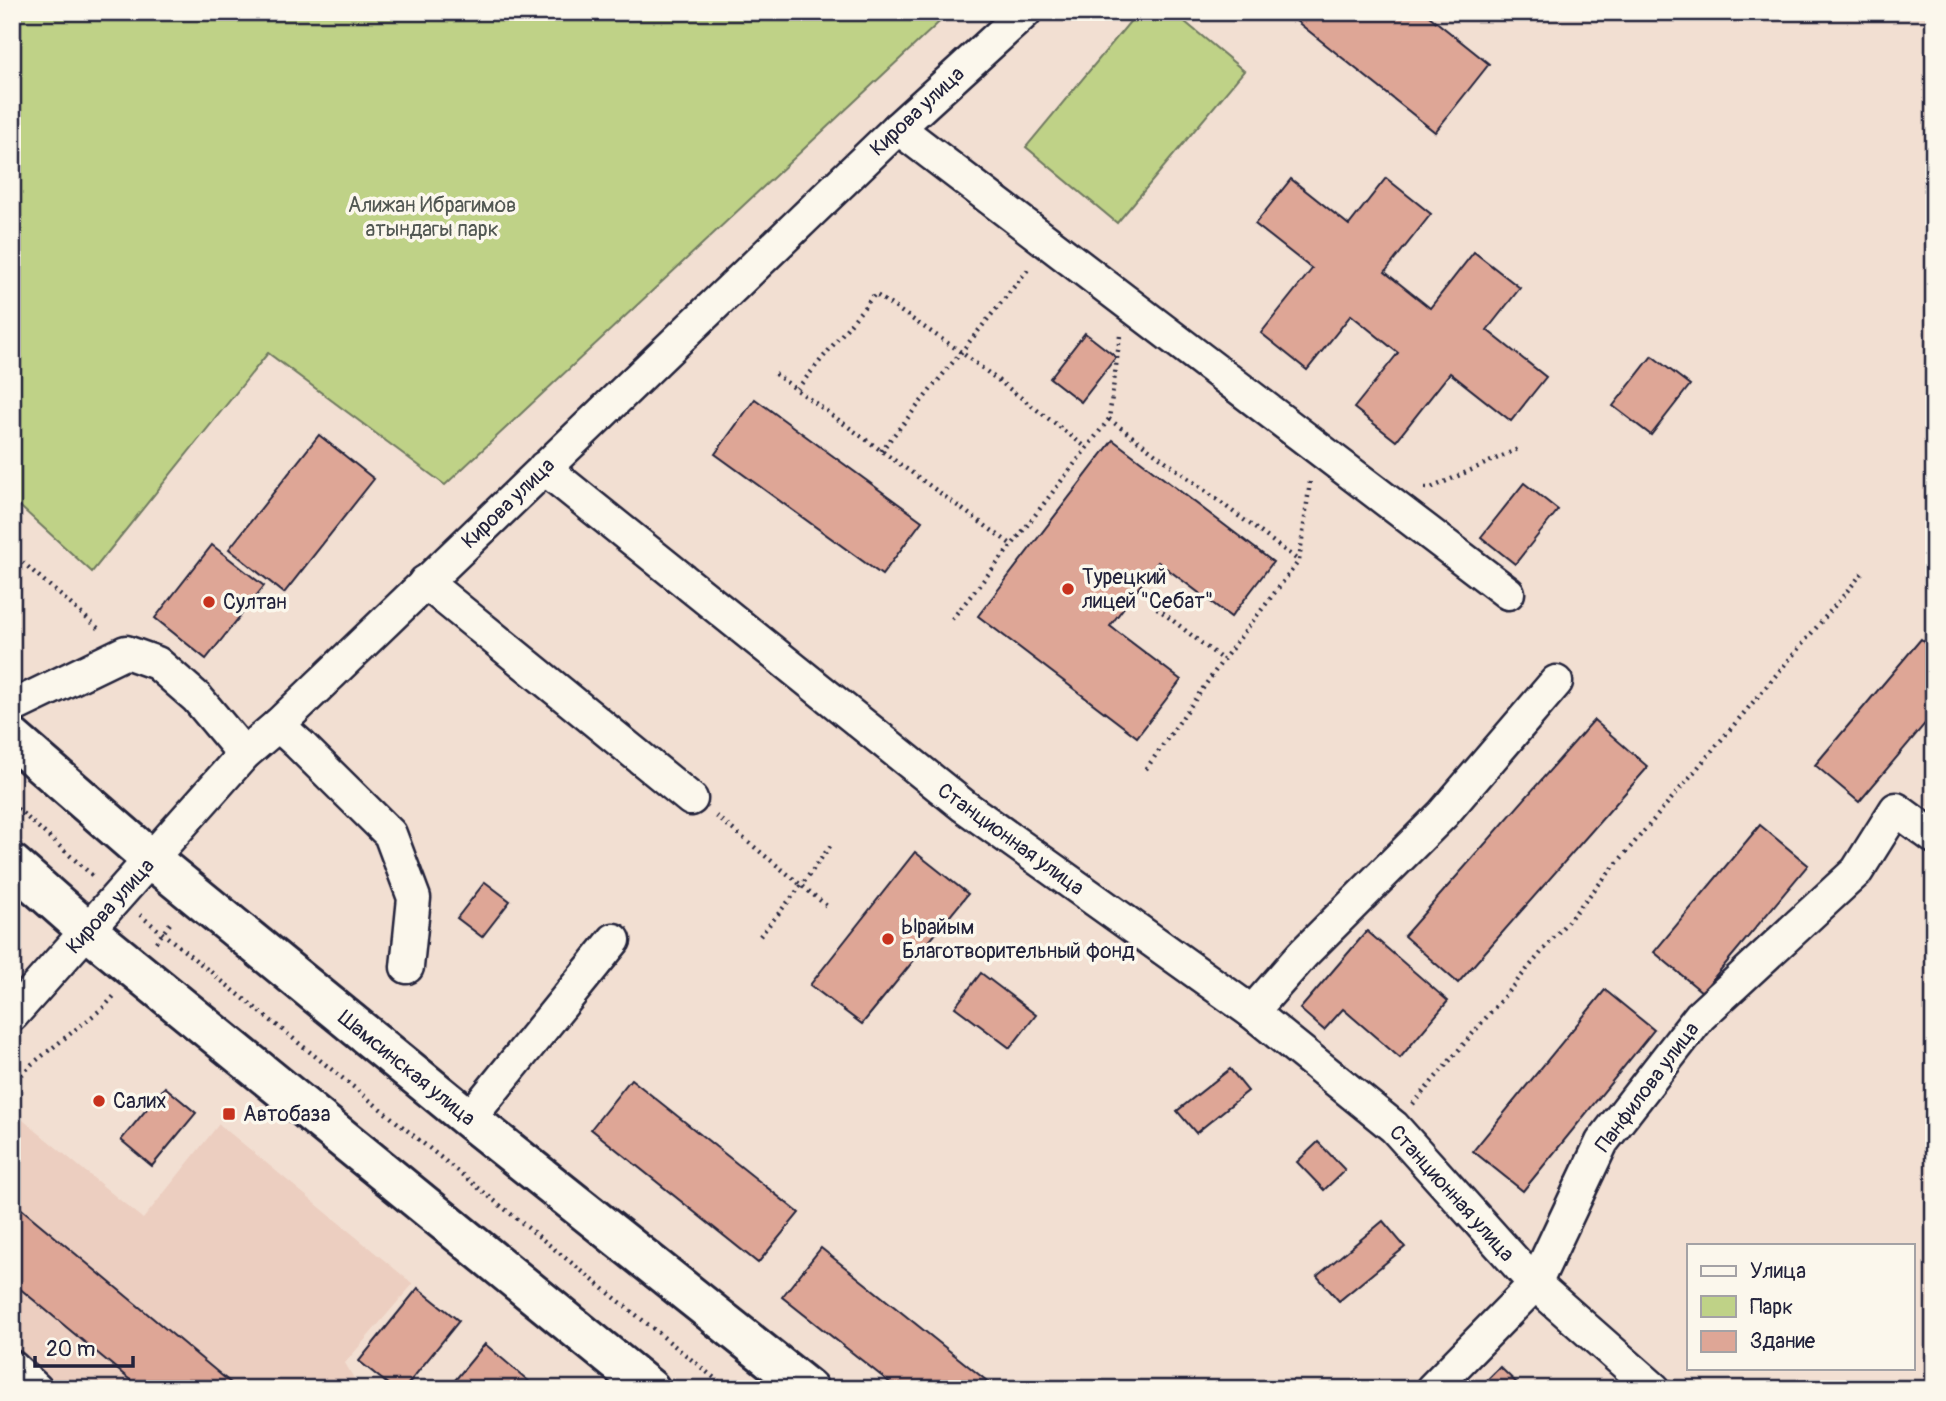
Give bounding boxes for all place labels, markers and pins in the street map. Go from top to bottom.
place label: Турецкий лицей "Себат" [1082,564,1213,615]
marker: Турецкий лицей "Себат" [1060,581,1076,597]
place label: Султан [223,589,287,616]
marker: Султан [201,594,217,610]
place label: Ырайым Благотворительный фонд [902,914,1135,965]
marker: Ырайым Благотворительный фонд [880,931,896,947]
place label: Салих [113,1088,167,1115]
marker: Салих [91,1093,107,1109]
place label: Автобаза [243,1101,330,1128]
marker: Автобаза [221,1106,237,1122]

